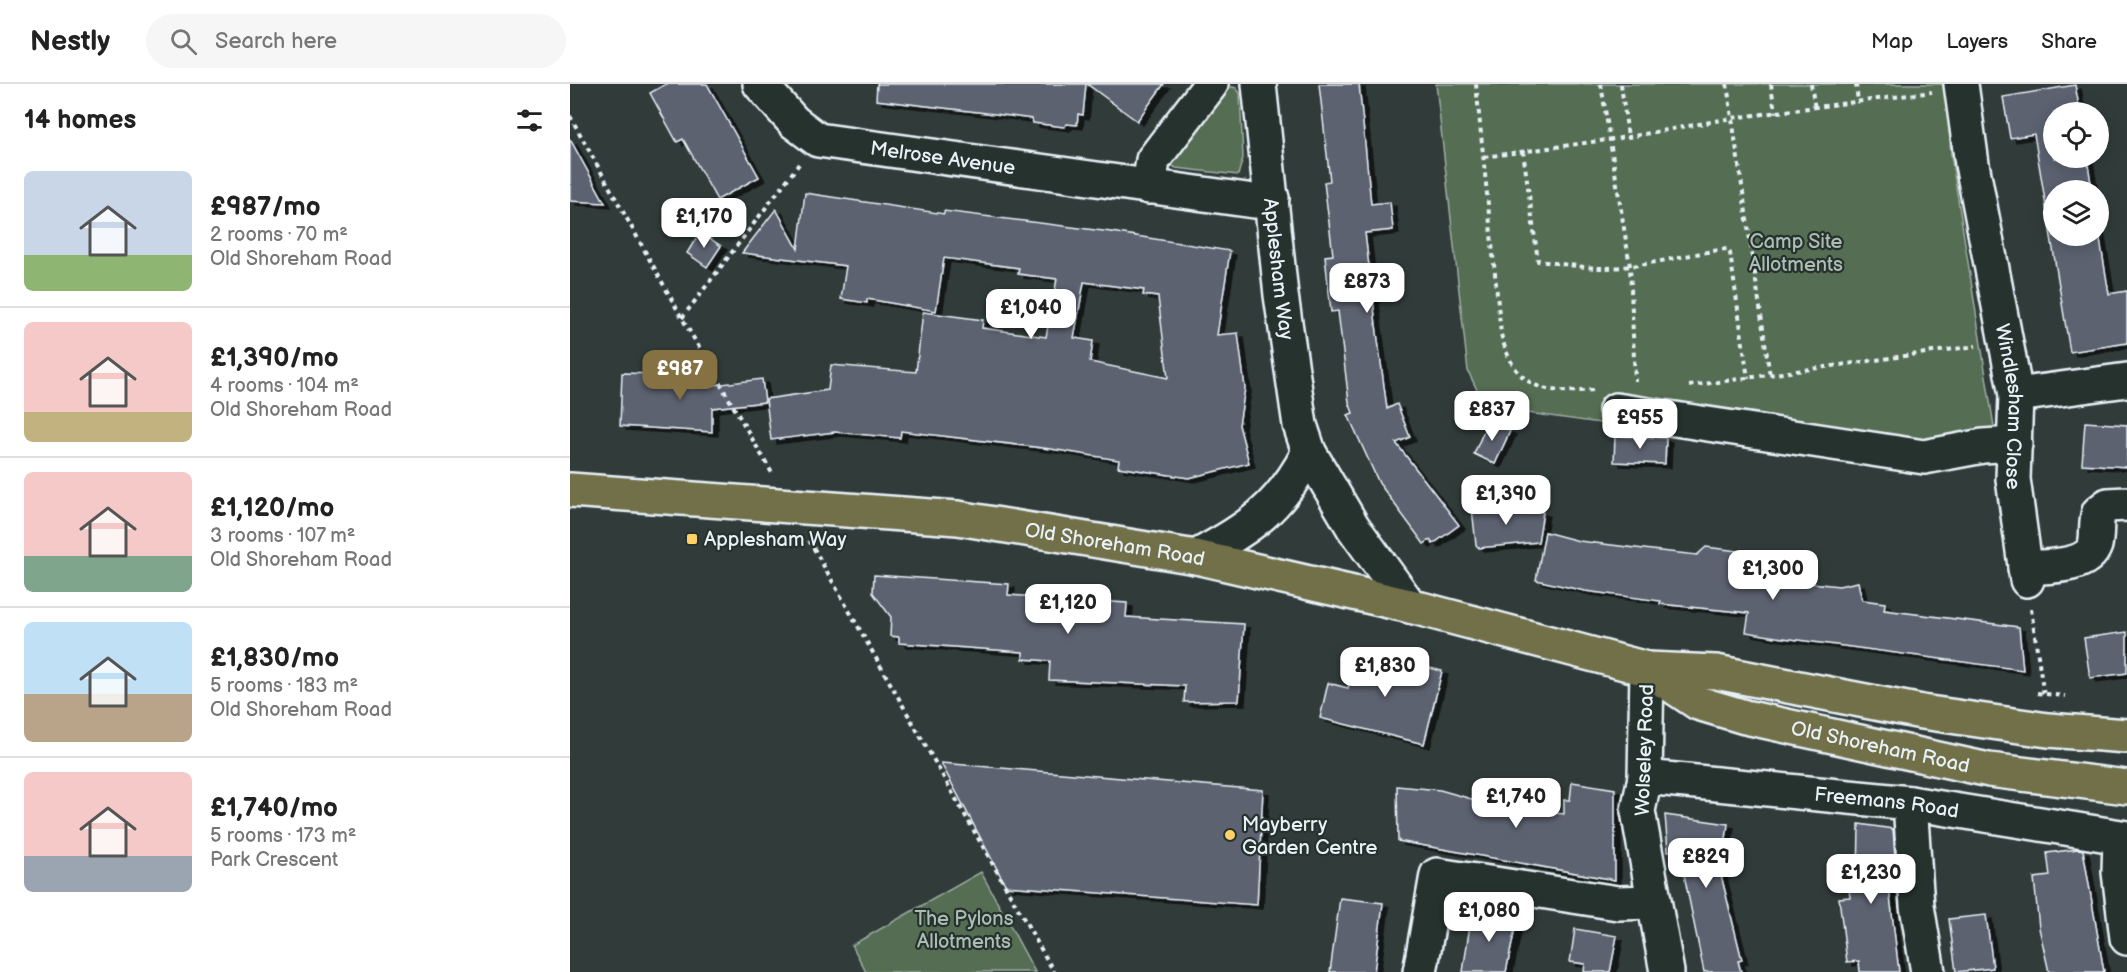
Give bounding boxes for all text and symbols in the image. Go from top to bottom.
search box [146,14,566,68]
text: Nestly [30,25,110,58]
icon: search [167,25,200,58]
text: Search here [215,28,337,55]
text: Map [1871,29,1913,54]
text: Layers [1946,29,2008,54]
text: Share [2041,29,2097,54]
map controls [2043,102,2109,246]
button: locate [2043,102,2109,168]
icon: filters [513,104,546,137]
text: 14 homes [24,105,136,136]
street label: Melrose Avenue [869,136,1017,180]
button: layers [2043,180,2109,246]
text: £987/mo [210,192,321,223]
icon: home [72,195,144,267]
street label: Applesham Way [1258,197,1298,342]
pin: £1,170 [655,198,753,249]
text: £1,170 [675,205,733,229]
text: 2 rooms · 70 m² [210,223,348,247]
park label: Camp Site Allotments [1749,230,1843,277]
text: Old Shoreham Road [210,247,392,271]
pin: £873 [1331,263,1403,314]
text: £873 [1343,270,1391,294]
pin: £1,040 [982,289,1080,340]
text: £1,040 [1000,296,1062,320]
street label: Windlesham Close [1990,322,2027,491]
text: £1,390/mo [210,343,339,374]
icon: home [72,346,144,418]
pin: £987 [644,350,716,401]
text: £987 [656,357,704,381]
text: 4 rooms · 104 m² [210,374,359,398]
pin: £837 [1456,391,1528,442]
text: Old Shoreham Road [210,398,392,422]
text: £837 [1468,398,1516,422]
pin: £955 [1604,399,1676,450]
text: £955 [1616,406,1664,430]
pin: £1,390 [1457,475,1555,526]
text: £1,390 [1475,482,1537,506]
text: £1,120/mo [210,493,334,524]
icon: home [72,496,144,568]
street label: Old Shoreham Road [1023,518,1207,572]
text: 3 rooms · 107 m² [210,524,355,548]
place label: Applesham Way [704,528,846,552]
marker: Applesham Way [685,532,699,546]
text: Old Shoreham Road [210,548,392,572]
pin: £1,300 [1724,550,1822,601]
text: £1,300 [1742,557,1804,581]
pin: £1,120 [1019,584,1117,635]
text: £1,120 [1039,591,1097,615]
text: £1,830/mo [210,643,339,674]
icon: home [72,646,144,718]
pin: £1,830 [1336,647,1434,698]
text: £1,830 [1354,654,1416,678]
text: 5 rooms · 183 m² [210,674,358,698]
street label: Wolseley Road [1631,684,1659,816]
text: Old Shoreham Road [210,698,392,722]
street label: Old Shoreham Road [1789,716,1972,778]
pin: £1,740 [1467,778,1565,829]
street label: Freemans Road [1813,783,1961,824]
text: £1,740 [1486,785,1546,809]
text: £1,740/mo [210,793,338,824]
icon: home [72,796,144,868]
place label: Mayberry Garden Centre [1242,813,1377,860]
text: 5 rooms · 173 m² [210,824,356,848]
marker: Mayberry Garden Centre [1223,828,1237,842]
pin: £829 [1670,838,1742,889]
text: £829 [1682,845,1730,869]
text: Park Crescent [210,848,338,872]
pin: £1,230 [1822,854,1920,905]
text: £1,230 [1841,861,1901,885]
pin: £1,080 [1440,892,1538,943]
text: £1,080 [1458,899,1520,923]
park label: The Pylons Allotments [914,907,1014,954]

